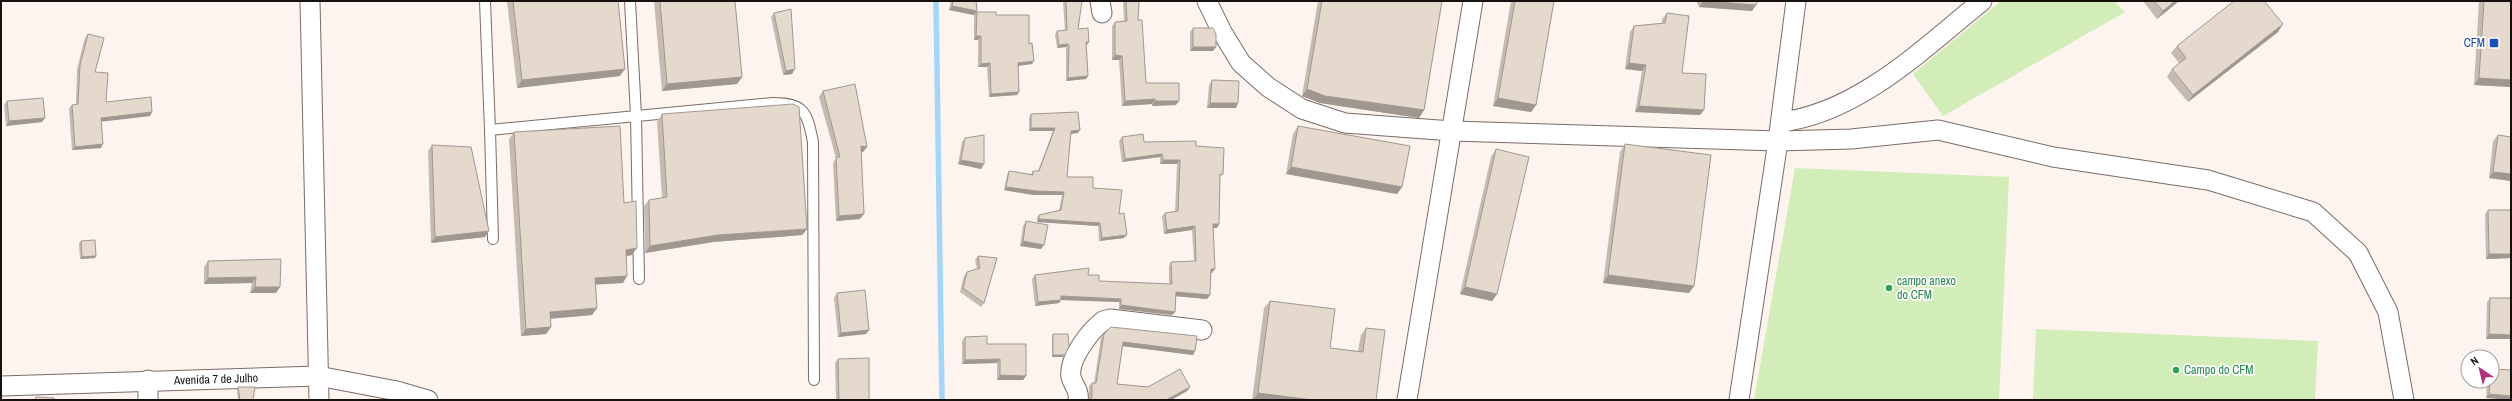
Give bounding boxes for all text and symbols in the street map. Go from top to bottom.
place label: CFM [2464,35,2485,51]
marker: CFM [2488,37,2500,49]
place label: campo anexo do CFM [1897,273,1956,303]
marker: campo anexo do CFM [1884,283,1894,293]
north arrow [2460,349,2500,389]
text: N [2468,353,2481,368]
place label: Campo do CFM [2184,362,2253,378]
marker: Campo do CFM [2171,365,2181,375]
street label: Avenida 7 de Julho [173,370,258,389]

